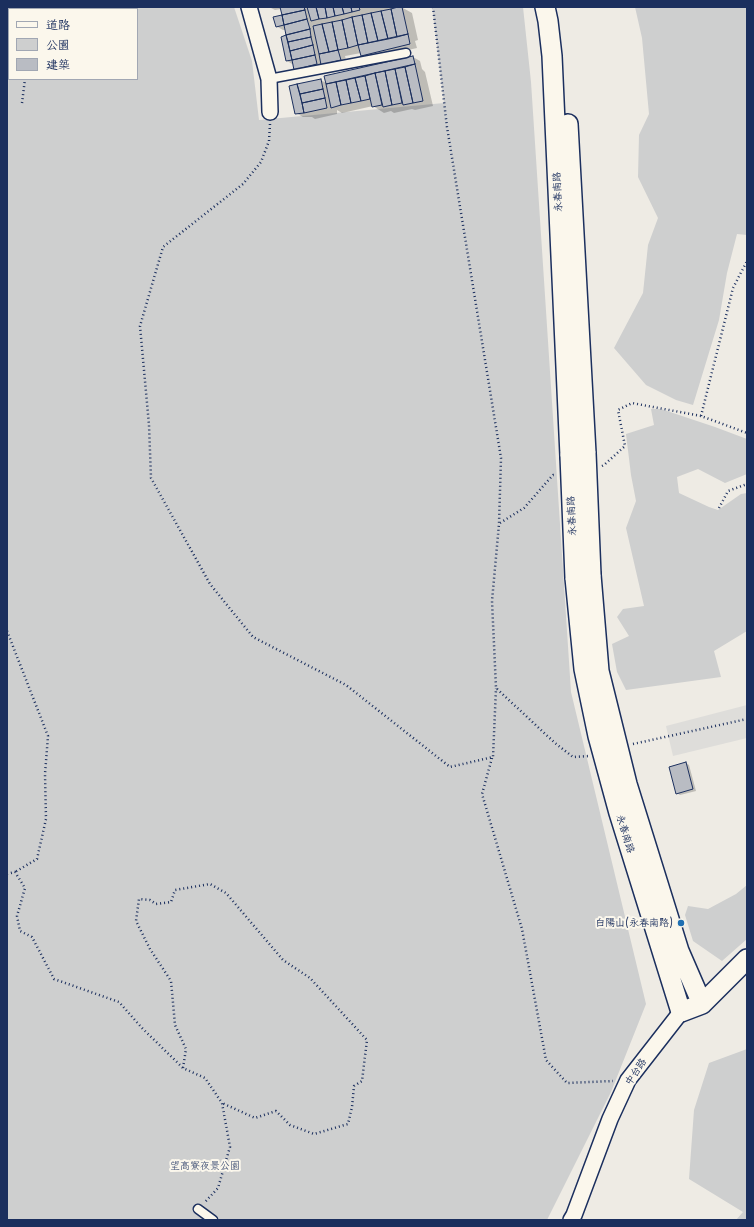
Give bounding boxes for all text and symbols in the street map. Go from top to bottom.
legend [8,8,138,80]
text: 道路 [46,15,70,33]
text: 公園 [46,35,70,53]
text: 建築 [46,55,70,73]
street label: 永春南路 [551,172,565,212]
street label: 永春南路 [565,496,579,536]
street label: 永春南路 [613,813,637,855]
place label: 白陽山(永春南路) [595,917,673,929]
marker: 白陽山(永春南路) [676,918,686,928]
street label: 中台路 [623,1056,649,1088]
park label: 望高寮夜景公園 [170,1160,240,1172]

